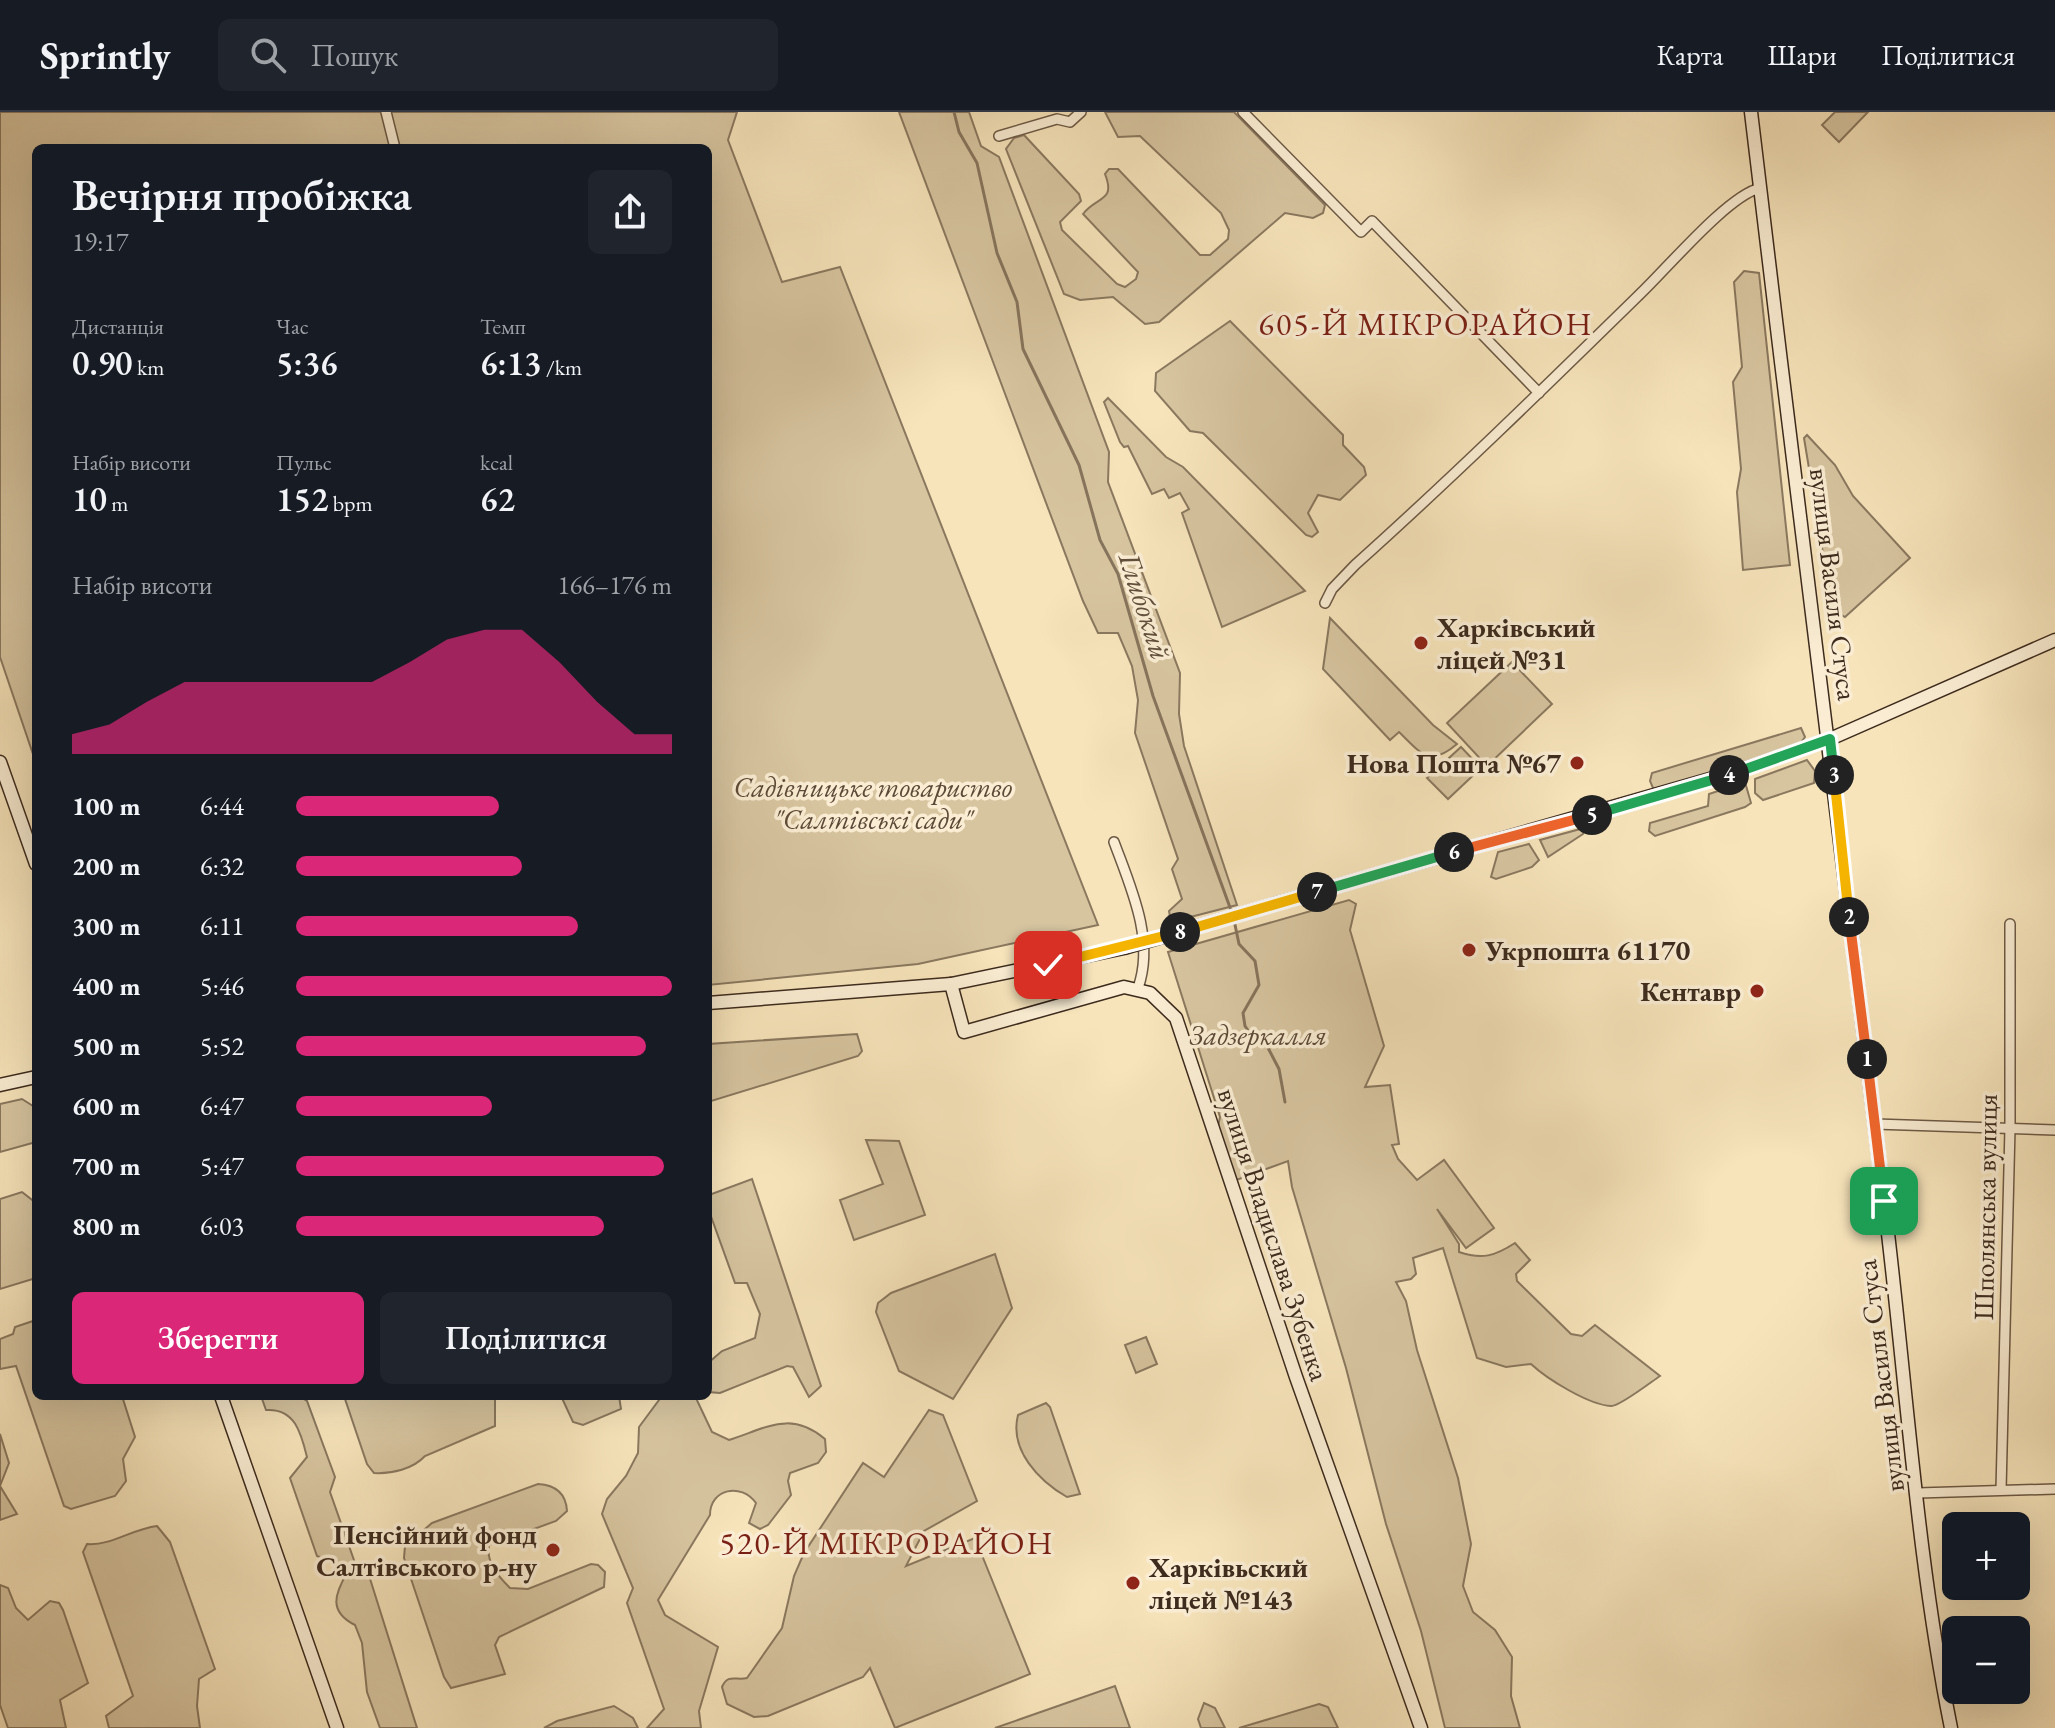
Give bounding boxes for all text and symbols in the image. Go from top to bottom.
search box [218,19,778,91]
text: Sprintly [40,31,170,80]
icon: search [246,33,290,77]
text: Пошук [310,36,398,75]
text: Карта [1657,37,1723,73]
text: Шари [1767,37,1837,73]
text: Поділитися [1881,37,2015,73]
text: Вечірня пробіжка [72,166,412,223]
button: share [588,170,672,254]
text: 19:17 [72,225,128,259]
district label: 605-Й МІКРОРАЙОН [1259,303,1593,345]
text: Дистанція [72,312,164,341]
text: Час [276,312,309,341]
text: Темп [480,312,526,341]
text: 0.90 [72,341,133,385]
text: 5:36 [276,341,338,385]
text: 6:13 [480,341,542,385]
text: km [133,353,164,382]
text: /km [542,353,582,382]
text: Набір висоти [72,448,191,477]
text: Пульс [276,448,332,477]
text: kcal [480,448,513,477]
street label: вулиця Василя Стуса [1802,466,1866,703]
text: 10 [72,477,107,521]
text: 152 [276,477,328,521]
text: 62 [480,477,515,521]
text: m [107,489,128,518]
text: bpm [328,489,373,518]
water label: Глибокий [1110,546,1181,664]
text: Набір висоти [72,568,212,602]
text: 166–176 m [557,568,672,602]
place label: Харківський ліцей №31 [1436,609,1596,677]
marker: Харківський ліцей №31 [1412,634,1430,652]
place label: Нова Пошта №67 [1347,745,1561,781]
marker: Нова Пошта №67 [1568,754,1586,772]
pin: 4 [1709,755,1749,795]
pin: 3 [1814,755,1854,795]
text: 4 [1723,760,1735,789]
text: 3 [1828,760,1840,789]
park label: Садівницьке товариство "Салтівські сади" [734,769,1013,837]
text: 100 m [72,789,140,823]
text: 6:44 [200,789,244,823]
pin: 5 [1572,795,1612,835]
text: 5 [1586,800,1598,829]
pin: 6 [1434,832,1474,872]
text: 6 [1448,837,1460,866]
text: 200 m [72,849,140,883]
text: 6:32 [200,849,244,883]
pin: 7 [1297,872,1337,912]
text: 7 [1311,877,1323,906]
pin: 2 [1829,897,1869,937]
text: 2 [1843,902,1855,931]
text: 300 m [72,909,140,943]
text: 6:11 [200,909,244,943]
pin: 8 [1160,912,1200,952]
text: 8 [1174,917,1186,946]
pin [1014,931,1082,999]
place label: Укрпошта 61170 [1484,932,1691,968]
marker: Укрпошта 61170 [1460,941,1478,959]
icon: check [1026,943,1070,987]
text: 400 m [72,969,140,1003]
text: 5:46 [200,969,244,1003]
place label: Кентавр [1640,973,1741,1009]
marker: Кентавр [1748,982,1766,1000]
park label: Задзеркалля [1189,1017,1327,1053]
text: 500 m [72,1029,140,1063]
text: 5:52 [200,1029,244,1063]
pin: 1 [1847,1039,1887,1079]
text: 1 [1861,1044,1873,1073]
street label: вулиця Владислава Зубенка [1210,1083,1339,1386]
text: 600 m [72,1089,140,1123]
text: 6:47 [200,1089,244,1123]
street label: Шполянська вулиця [1965,1093,2005,1321]
text: 700 m [72,1149,140,1183]
text: 5:47 [200,1149,244,1183]
pin [1850,1167,1918,1235]
icon: arrive [1862,1179,1906,1223]
text: 800 m [72,1209,140,1243]
text: 6:03 [200,1209,244,1243]
street label: вулиця Василя Стуса [1848,1257,1912,1494]
button: Зберегти [72,1292,364,1384]
button: Поділитися [380,1292,672,1384]
map controls [1942,1512,2030,1704]
button: + [1942,1512,2030,1600]
place label: Пенсійний фонд Салтівського р-ну [316,1516,538,1584]
district label: 520-Й МІКРОРАЙОН [720,1522,1054,1564]
marker: Пенсійний фонд Салтівського р-ну [544,1541,562,1559]
place label: Харківьский ліцей №143 [1148,1549,1308,1617]
marker: Харківьский ліцей №143 [1124,1574,1142,1592]
button: − [1942,1616,2030,1704]

